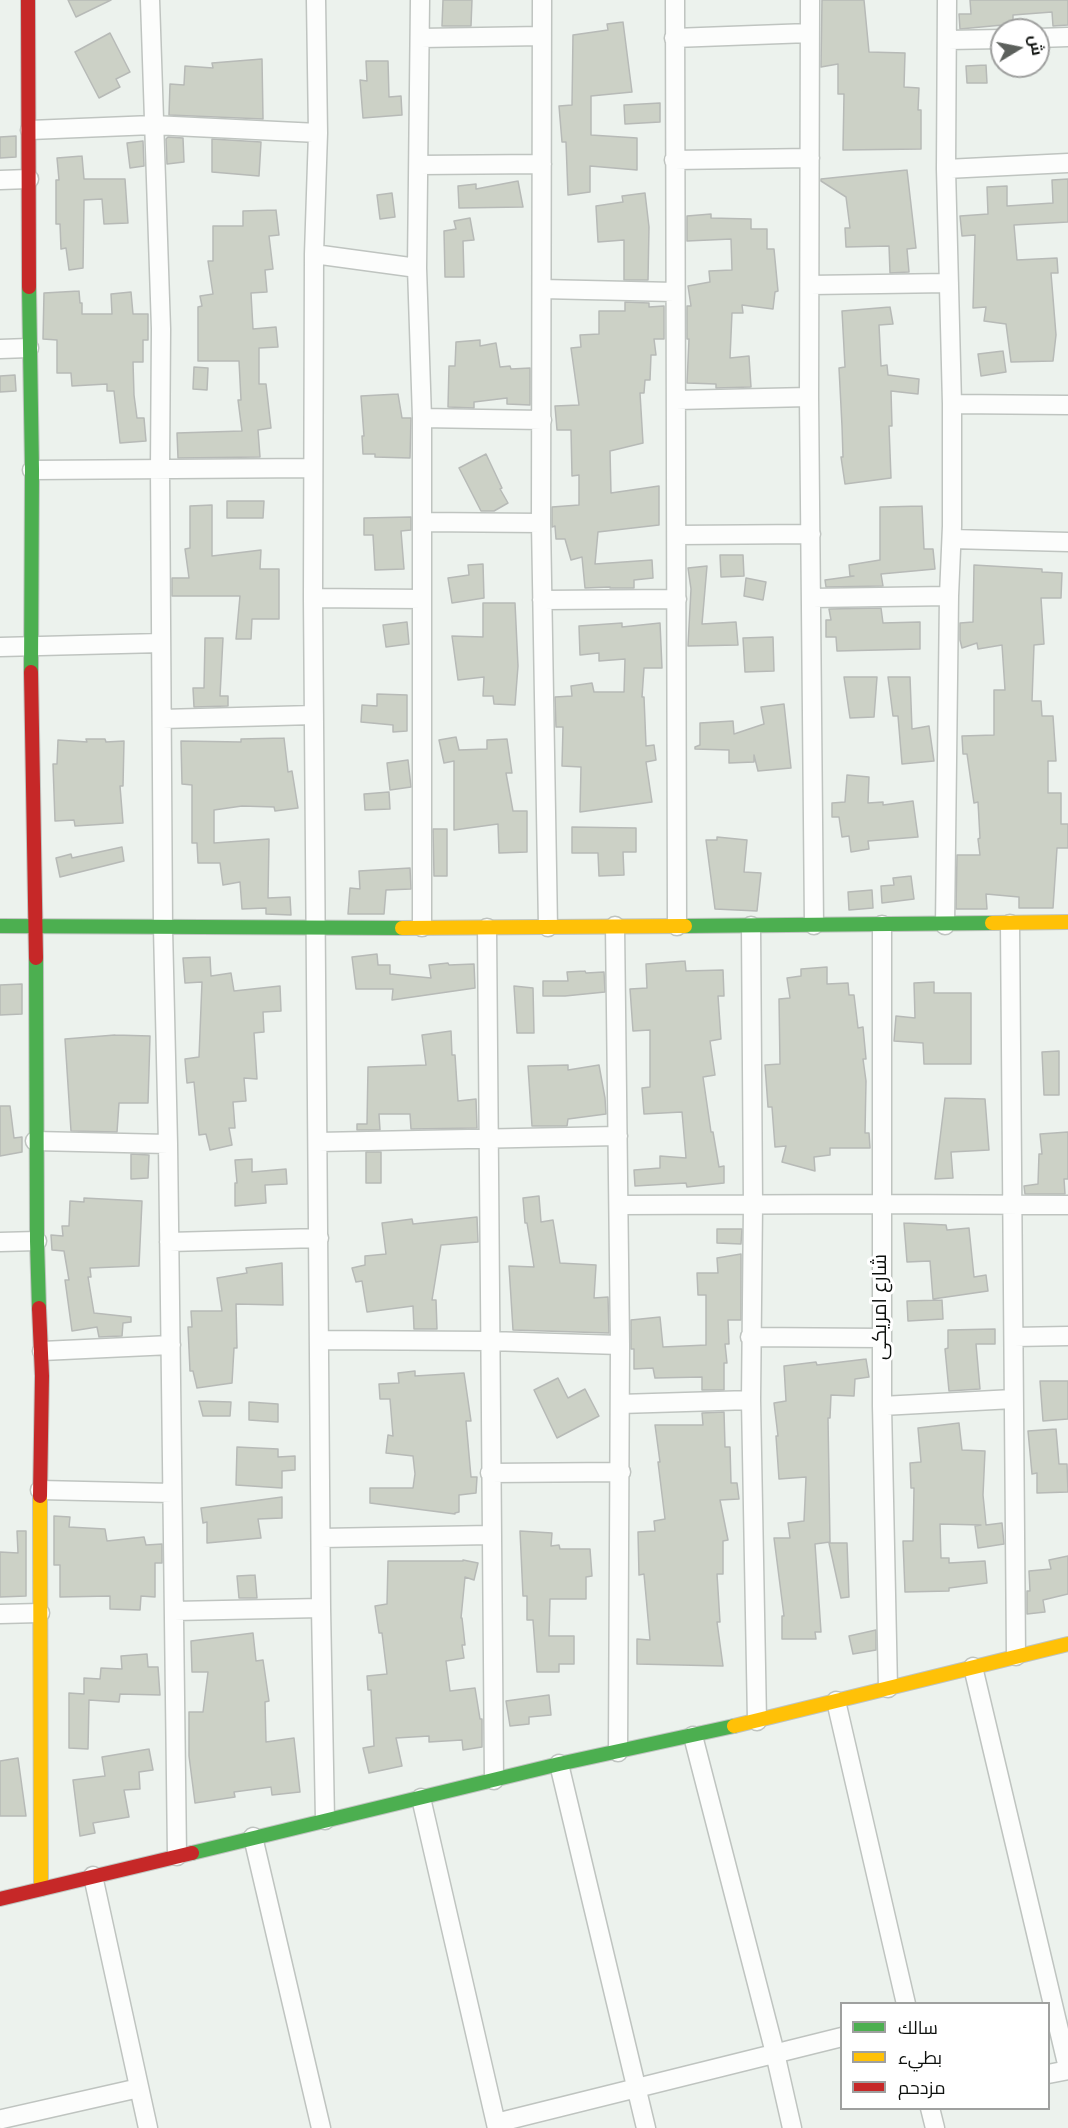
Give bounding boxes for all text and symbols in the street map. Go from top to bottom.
north arrow [990,18,1050,78]
text: ش [1023,33,1049,57]
street label: شارع امريكى [869,1254,893,1360]
legend [840,2002,1050,2110]
text: سالك [898,2015,938,2040]
text: بطيء [898,2045,942,2070]
text: مزدحم [898,2075,946,2100]

